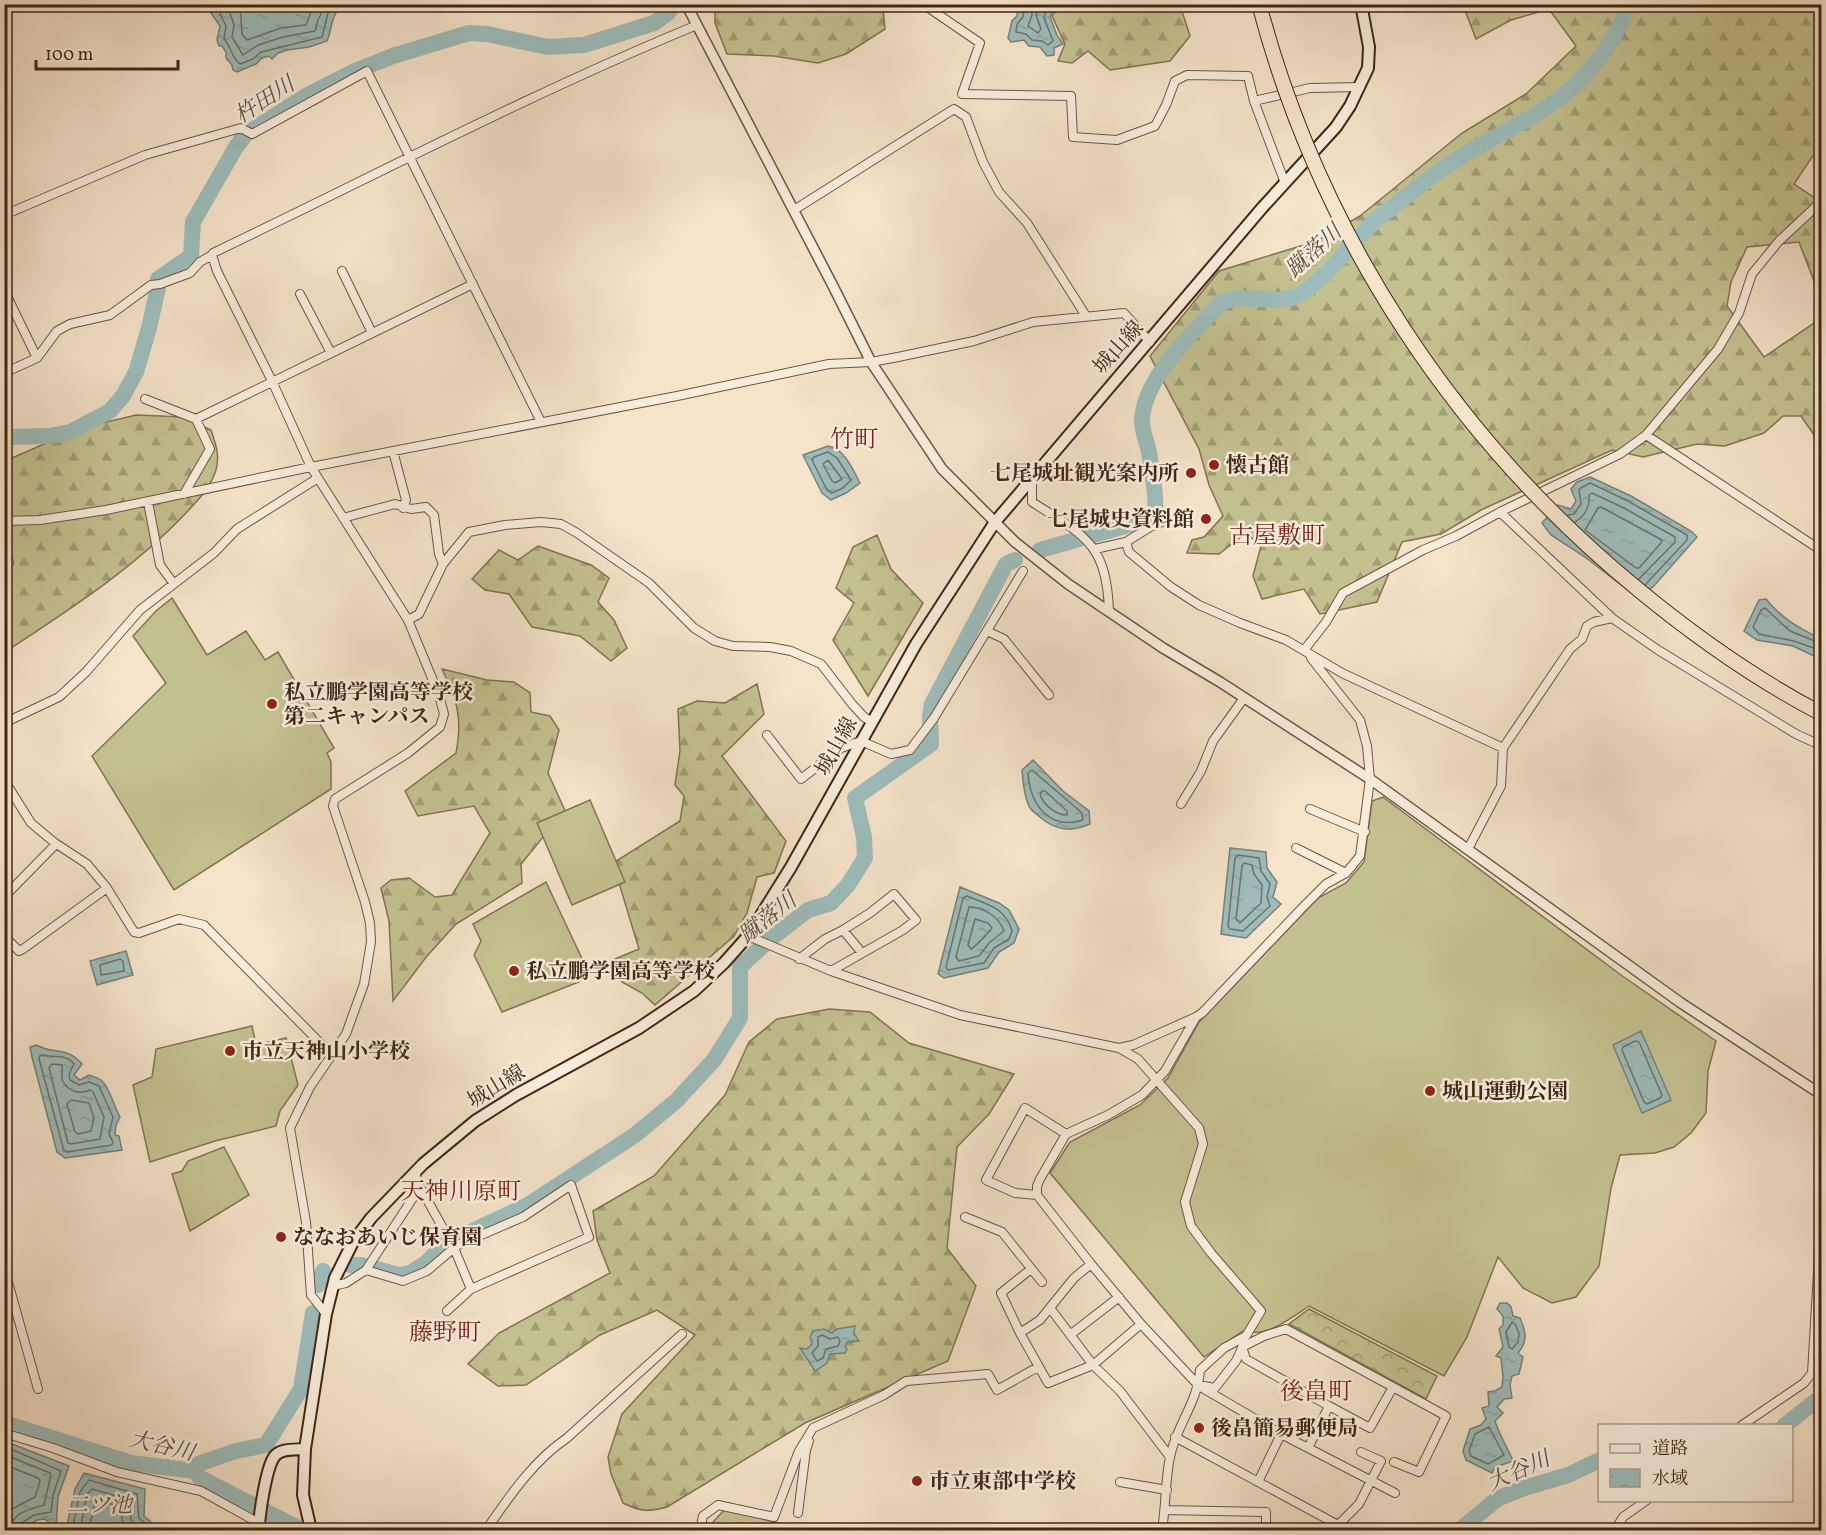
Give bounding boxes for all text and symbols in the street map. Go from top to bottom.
scale bar [36,33,178,71]
text: 100 m [45,43,94,68]
water label: 杵田川 [229,69,303,132]
water label: 蹴落川 [1280,217,1351,285]
street label: 城山線 [1087,315,1151,381]
district label: 竹町 [830,424,878,458]
place label: 懐古館 [1226,452,1289,481]
marker: 懐古館 [1207,458,1221,472]
place label: 七尾城址観光案内所 [990,460,1179,489]
marker: 七尾城址観光案内所 [1184,466,1198,480]
place label: 七尾城史資料館 [1047,506,1194,535]
marker: 七尾城史資料館 [1199,512,1213,526]
district label: 古屋敷町 [1229,520,1325,554]
place label: 私立鵬学園高等学校 第二キャンパス [284,679,473,732]
marker: 私立鵬学園高等学校 第二キャンパス [265,697,279,711]
street label: 城山線 [809,712,865,781]
water label: 蹴落川 [733,885,806,952]
place label: 私立鵬学園高等学校 [526,958,715,987]
marker: 私立鵬学園高等学校 [507,964,521,978]
place label: 市立天神山小学校 [242,1038,410,1067]
marker: 市立天神山小学校 [223,1044,237,1058]
street label: 城山線 [462,1059,531,1116]
place label: 城山運動公園 [1442,1078,1568,1107]
marker: 城山運動公園 [1423,1084,1437,1098]
district label: 天神川原町 [401,1176,521,1210]
place label: ななおあいじ保育園 [293,1224,482,1253]
marker: ななおあいじ保育園 [274,1230,288,1244]
district label: 藤野町 [409,1317,481,1351]
district label: 後畠町 [1280,1376,1352,1410]
place label: 後畠簡易郵便局 [1211,1415,1358,1444]
marker: 後畠簡易郵便局 [1192,1421,1206,1435]
legend [1598,1424,1793,1502]
water label: 大谷川 [126,1425,199,1470]
text: 道路 [1652,1437,1688,1462]
water label: 大谷川 [1483,1444,1557,1500]
text: 水域 [1652,1467,1688,1492]
place label: 市立東部中学校 [929,1468,1076,1497]
marker: 市立東部中学校 [910,1474,924,1488]
water label: 二ツ池 [66,1491,135,1522]

